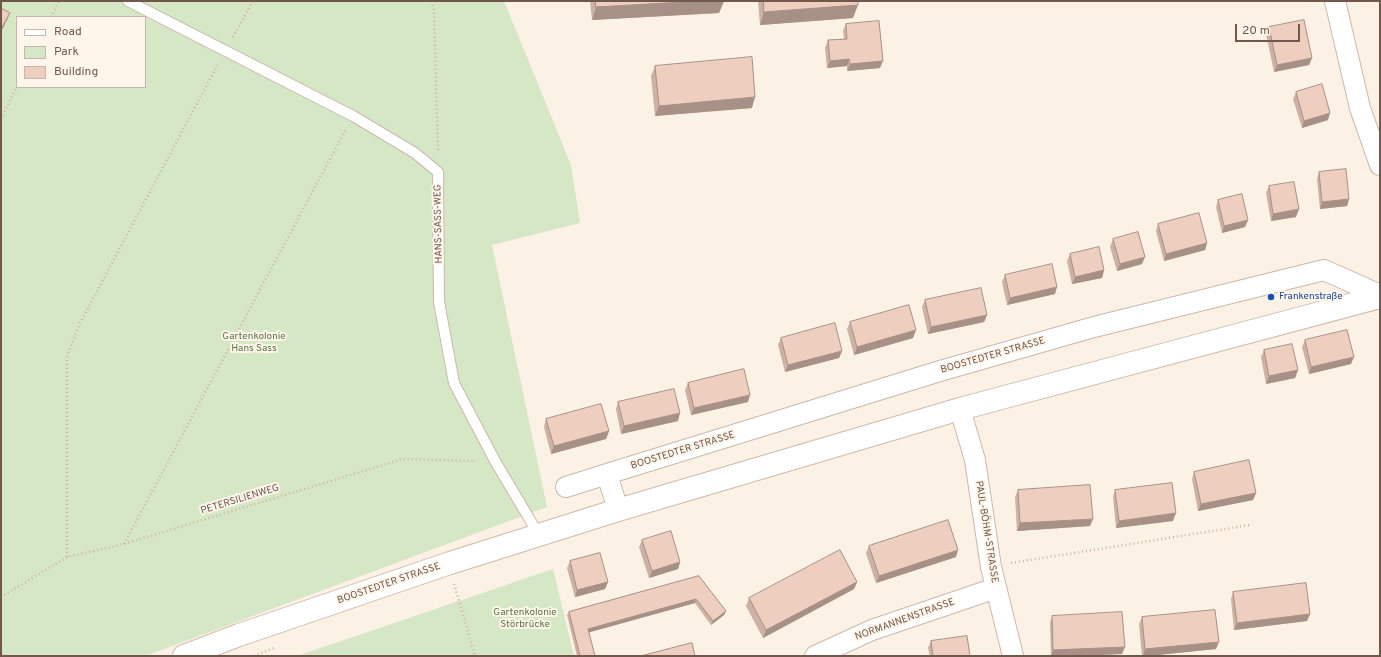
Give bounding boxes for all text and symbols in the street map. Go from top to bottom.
legend [16,16,146,88]
scale bar [1237,16,1302,42]
text: 20 m [1242,23,1270,39]
text: Road [54,24,82,40]
text: Park [54,44,79,60]
text: Building [54,64,98,80]
street label: HANS-SASS-WEG [432,184,446,264]
place label: Frankenstraße [1279,291,1343,303]
marker: Frankenstraße [1266,292,1276,302]
park label: Gartenkolonie Hans Sass [222,331,286,354]
street label: BOOSTEDTER STRASSE [939,335,1047,377]
street label: BOOSTEDTER STRASSE [629,429,737,473]
street label: PAUL-BÖHM-STRASSE [972,480,1000,584]
street label: PETERSILIENWEG [199,482,281,518]
street label: BOOSTEDTER STRASSE [336,561,442,607]
street label: NORMANNENSTRASSE [854,596,956,644]
park label: Gartenkolonie Störbrücke [493,607,557,630]

